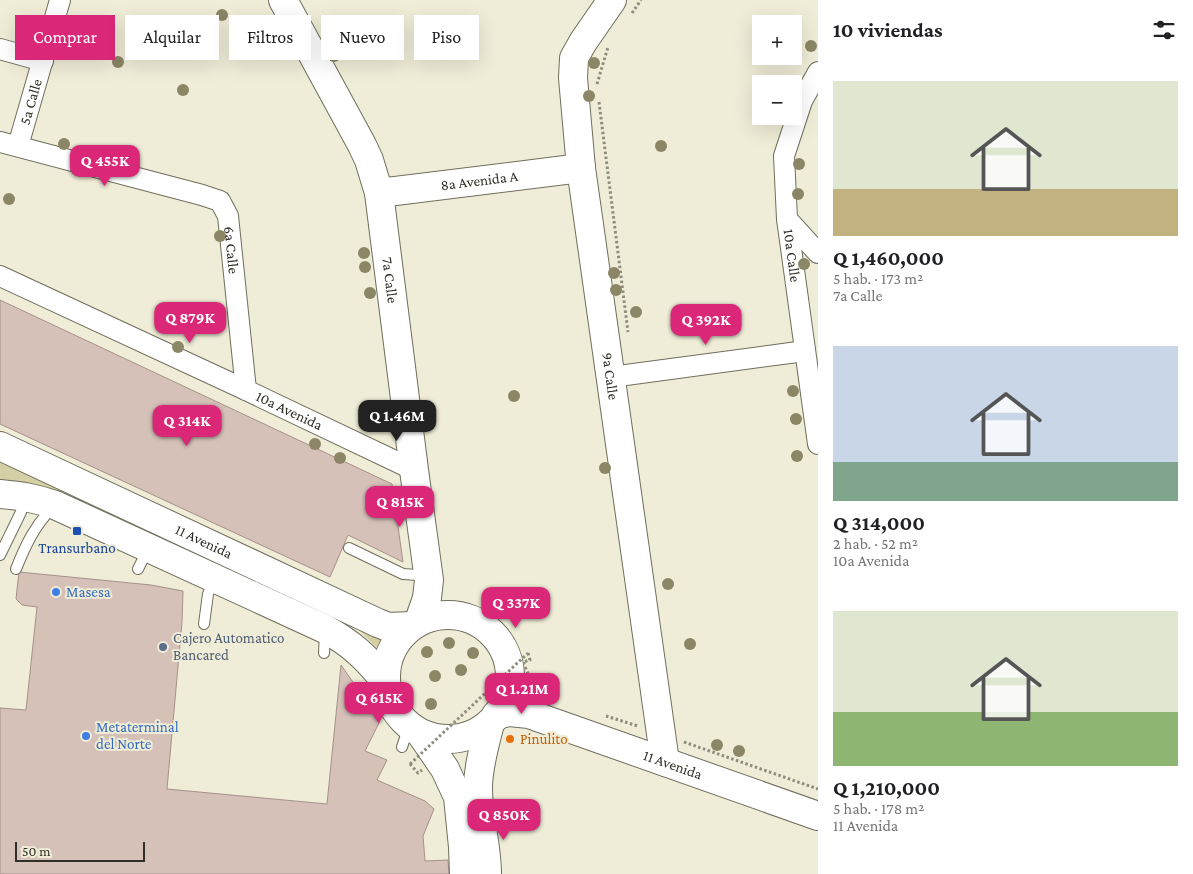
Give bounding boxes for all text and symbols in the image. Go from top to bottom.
chip: Comprar [15,15,115,60]
chip: Alquilar [125,15,219,60]
chip: Filtros [229,15,311,60]
chip: Nuevo [321,15,404,60]
chip: Piso [414,15,479,60]
map controls [752,15,802,125]
button: + [752,15,802,65]
icon: filters [1150,16,1178,44]
text: 10 viviendas [833,18,943,42]
button: − [752,75,802,125]
street label: 5a Calle [17,77,45,127]
icon: home [961,114,1051,204]
pin: Q 455K [64,144,146,187]
text: Q 455K [81,152,129,169]
street label: 8a Avenida A [440,168,519,193]
street label: 6a Calle [221,225,242,275]
street label: 10a Calle [780,228,804,284]
text: Q 1,460,000 [833,246,944,270]
street label: 7a Calle [379,256,401,305]
text: 5 hab. · 173 m² [833,270,923,287]
text: 7a Calle [833,287,883,304]
pin: Q 879K [149,302,231,344]
pin: Q 392K [665,304,747,346]
text: Q 879K [165,309,215,326]
text: Q 392K [682,311,730,328]
street label: 9a Calle [599,351,622,401]
icon: home [961,379,1051,469]
street label: 10a Avenida [253,388,325,433]
pin: Q 1.46M [351,400,443,442]
pin: Q 314K [146,404,228,447]
text: Q 1.46M [369,407,425,424]
text: Q 314K [164,412,210,429]
pin: Q 815K [359,486,441,528]
text: Q 815K [376,493,424,510]
text: Q 314,000 [833,511,925,535]
street label: 11 Avenida [173,521,235,562]
marker: Transurbano [71,525,83,537]
text: 2 hab. · 52 m² [833,535,918,552]
place label: Transurbano [38,540,116,556]
text: 10a Avenida [833,552,909,569]
place label: Masesa [66,584,111,600]
marker: Masesa [50,586,62,598]
pin: Q 337K [475,586,557,629]
text: Q 337K [492,594,540,611]
place label: Cajero Automatico Bancared [173,630,284,663]
marker: Cajero Automatico Bancared [157,641,169,653]
icon: home [961,644,1051,734]
pin: Q 1.21M [476,672,568,715]
text: Q 1.21M [496,680,548,697]
pin: Q 615K [338,682,420,724]
text: Q 615K [356,689,402,706]
place label: Metaterminal del Norte [96,719,179,752]
marker: Metaterminal del Norte [80,730,92,742]
place label: Pinulito [520,731,568,747]
marker: Pinulito [504,733,516,745]
street label: 11 Avenida [641,747,704,783]
text: Q 1,210,000 [833,776,940,800]
pin: Q 850K [463,798,545,841]
text: 5 hab. · 178 m² [833,800,924,817]
text: Q 850K [478,806,530,823]
text: 11 Avenida [833,817,898,834]
scale bar [15,839,145,862]
text: 50 m [22,843,50,859]

